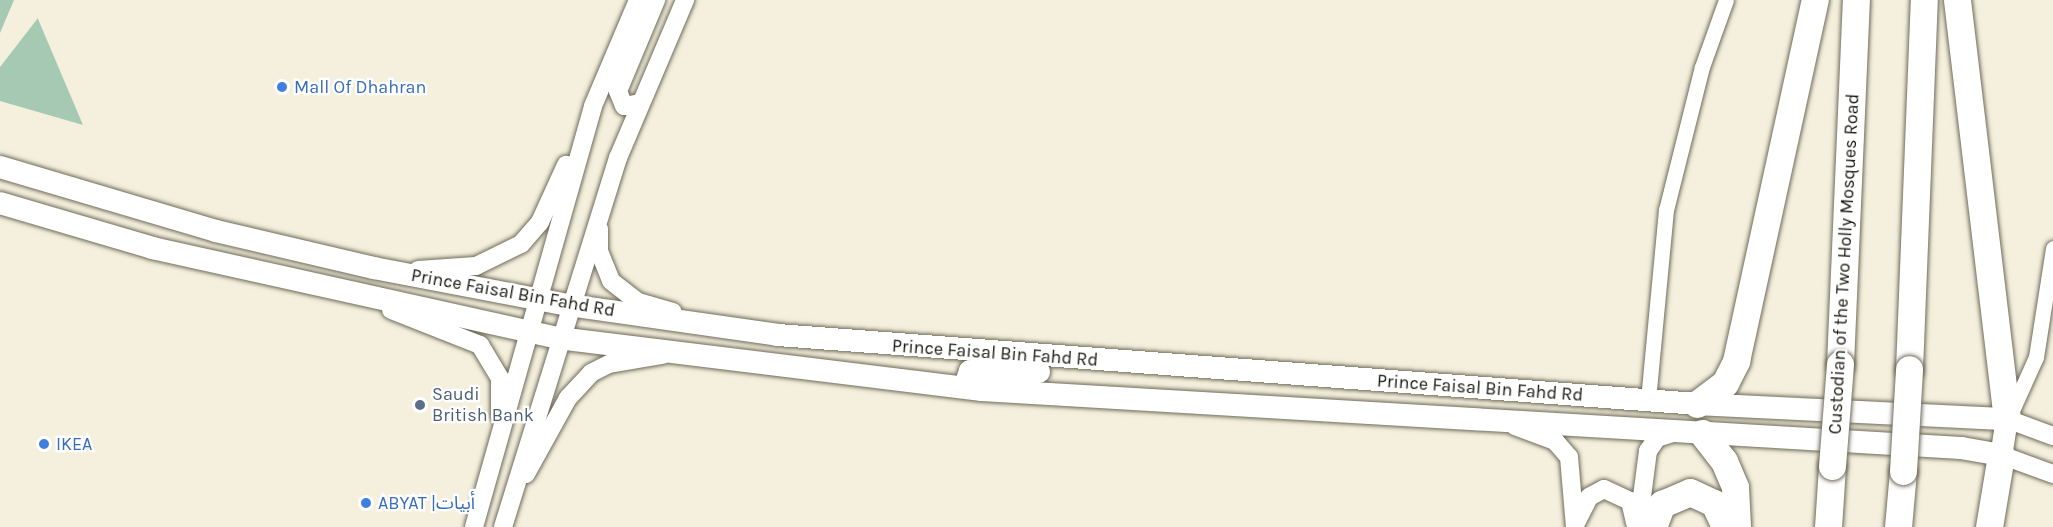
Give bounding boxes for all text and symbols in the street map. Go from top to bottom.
place label: Mall Of Dhahran [294,76,426,98]
marker: Mall Of Dhahran [275,80,289,94]
street label: Custodian of the Two Holly Mosques Road [1824,93,1864,435]
street label: Prince Faisal Bin Fahd Rd [409,264,617,322]
street label: Prince Faisal Bin Fahd Rd [891,335,1099,371]
street label: Prince Faisal Bin Fahd Rd [1376,370,1584,406]
place label: Saudi British Bank [432,384,534,426]
marker: Saudi British Bank [413,398,427,412]
place label: IKEA [56,433,92,455]
marker: IKEA [37,437,51,451]
place label: ABYAT |أبيات [378,492,475,514]
marker: ABYAT |أبيات [359,496,373,510]

